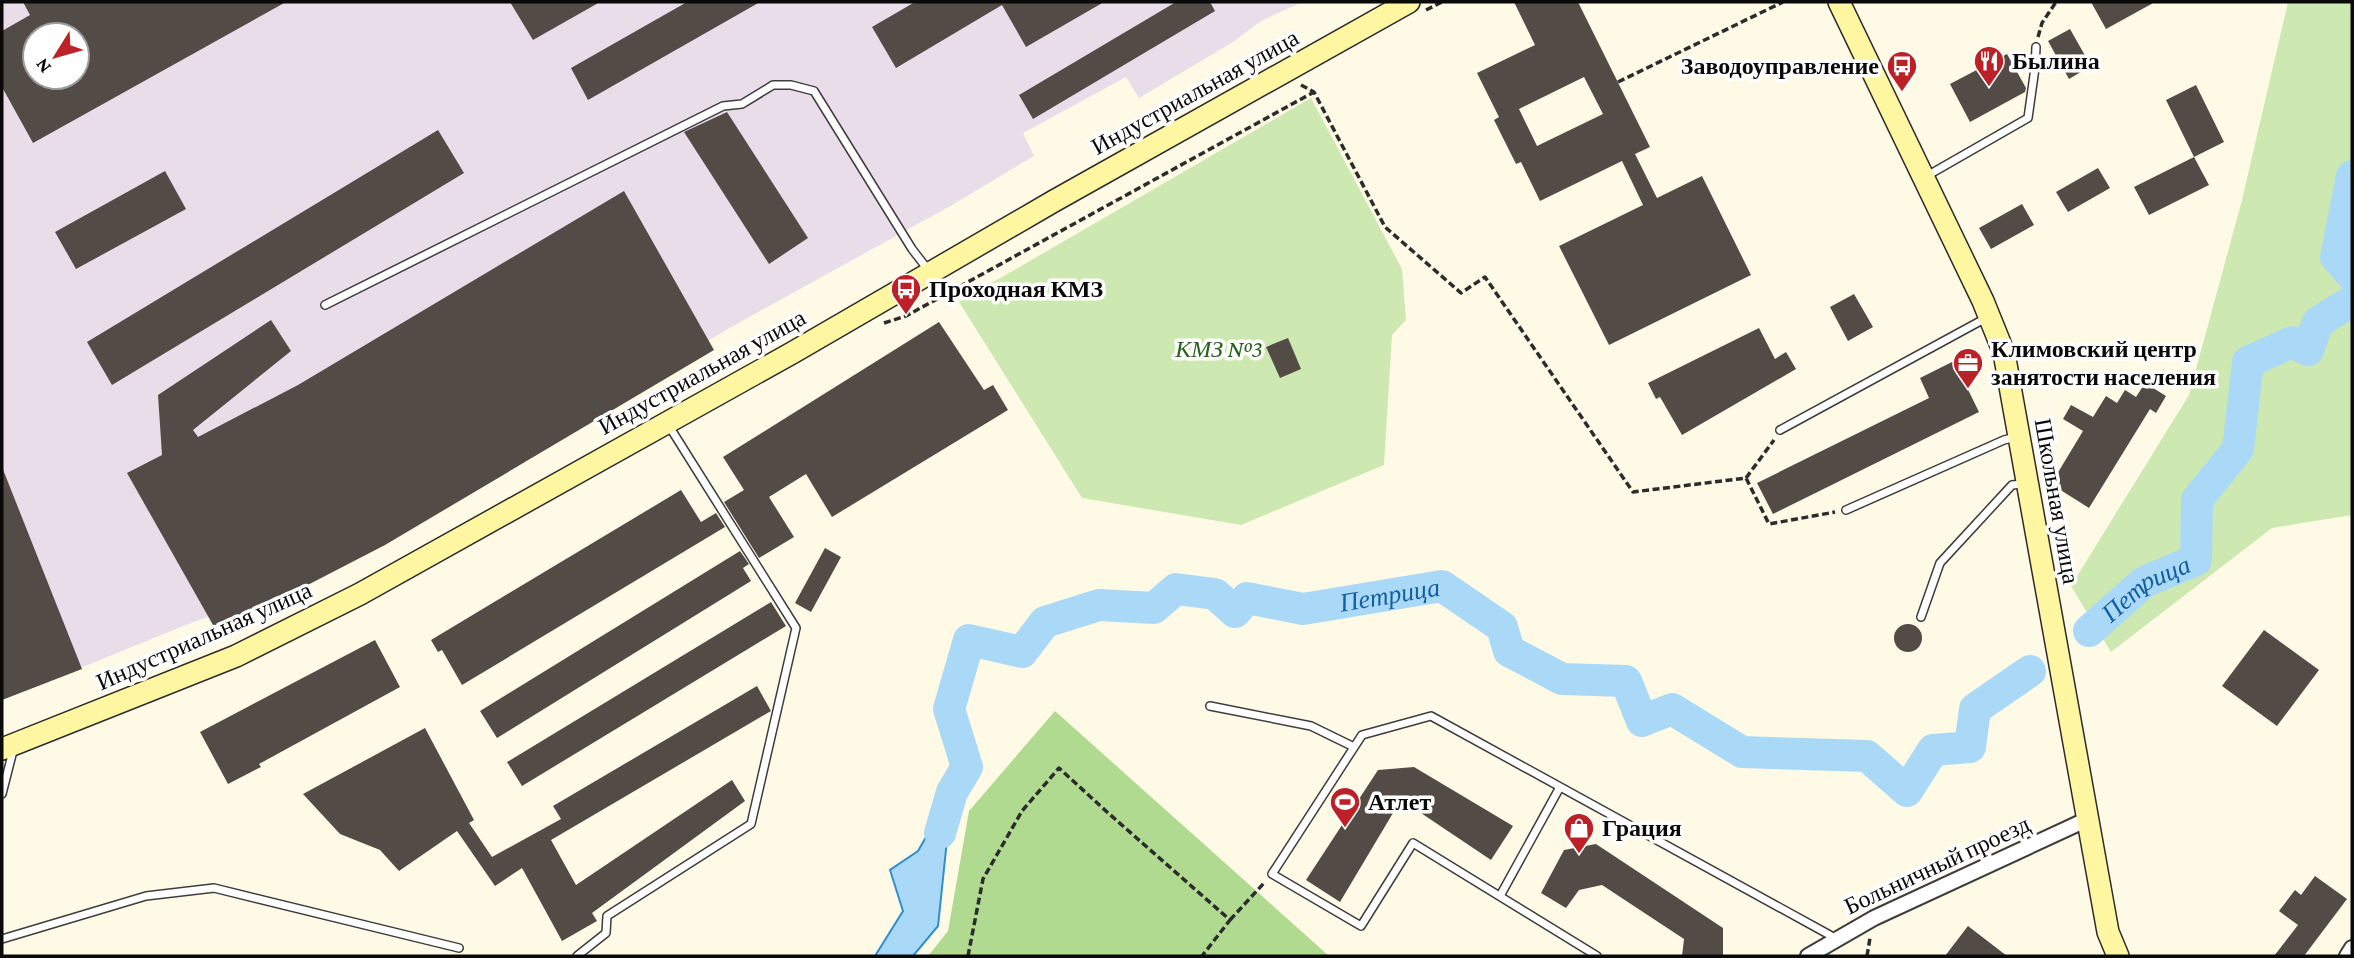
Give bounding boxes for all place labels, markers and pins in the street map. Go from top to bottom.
restaurant icon: Былина [1972,44,2006,88]
place label: Былина [2012,47,2100,74]
bus stop icon: Заводоуправление [1885,49,1919,93]
place label: Заводоуправление [1681,52,1879,79]
bus stop icon: Проходная КМЗ [889,272,923,316]
place label: Проходная КМЗ [929,275,1103,302]
place label: Климовский центр занятости населения [1991,335,2216,390]
office icon: Климовский центр занятости населения [1951,346,1985,390]
sports icon: Атлет [1328,785,1362,829]
place label: Атлет [1368,788,1431,815]
shop icon: Грация [1562,811,1596,855]
place label: Грация [1602,814,1682,841]

